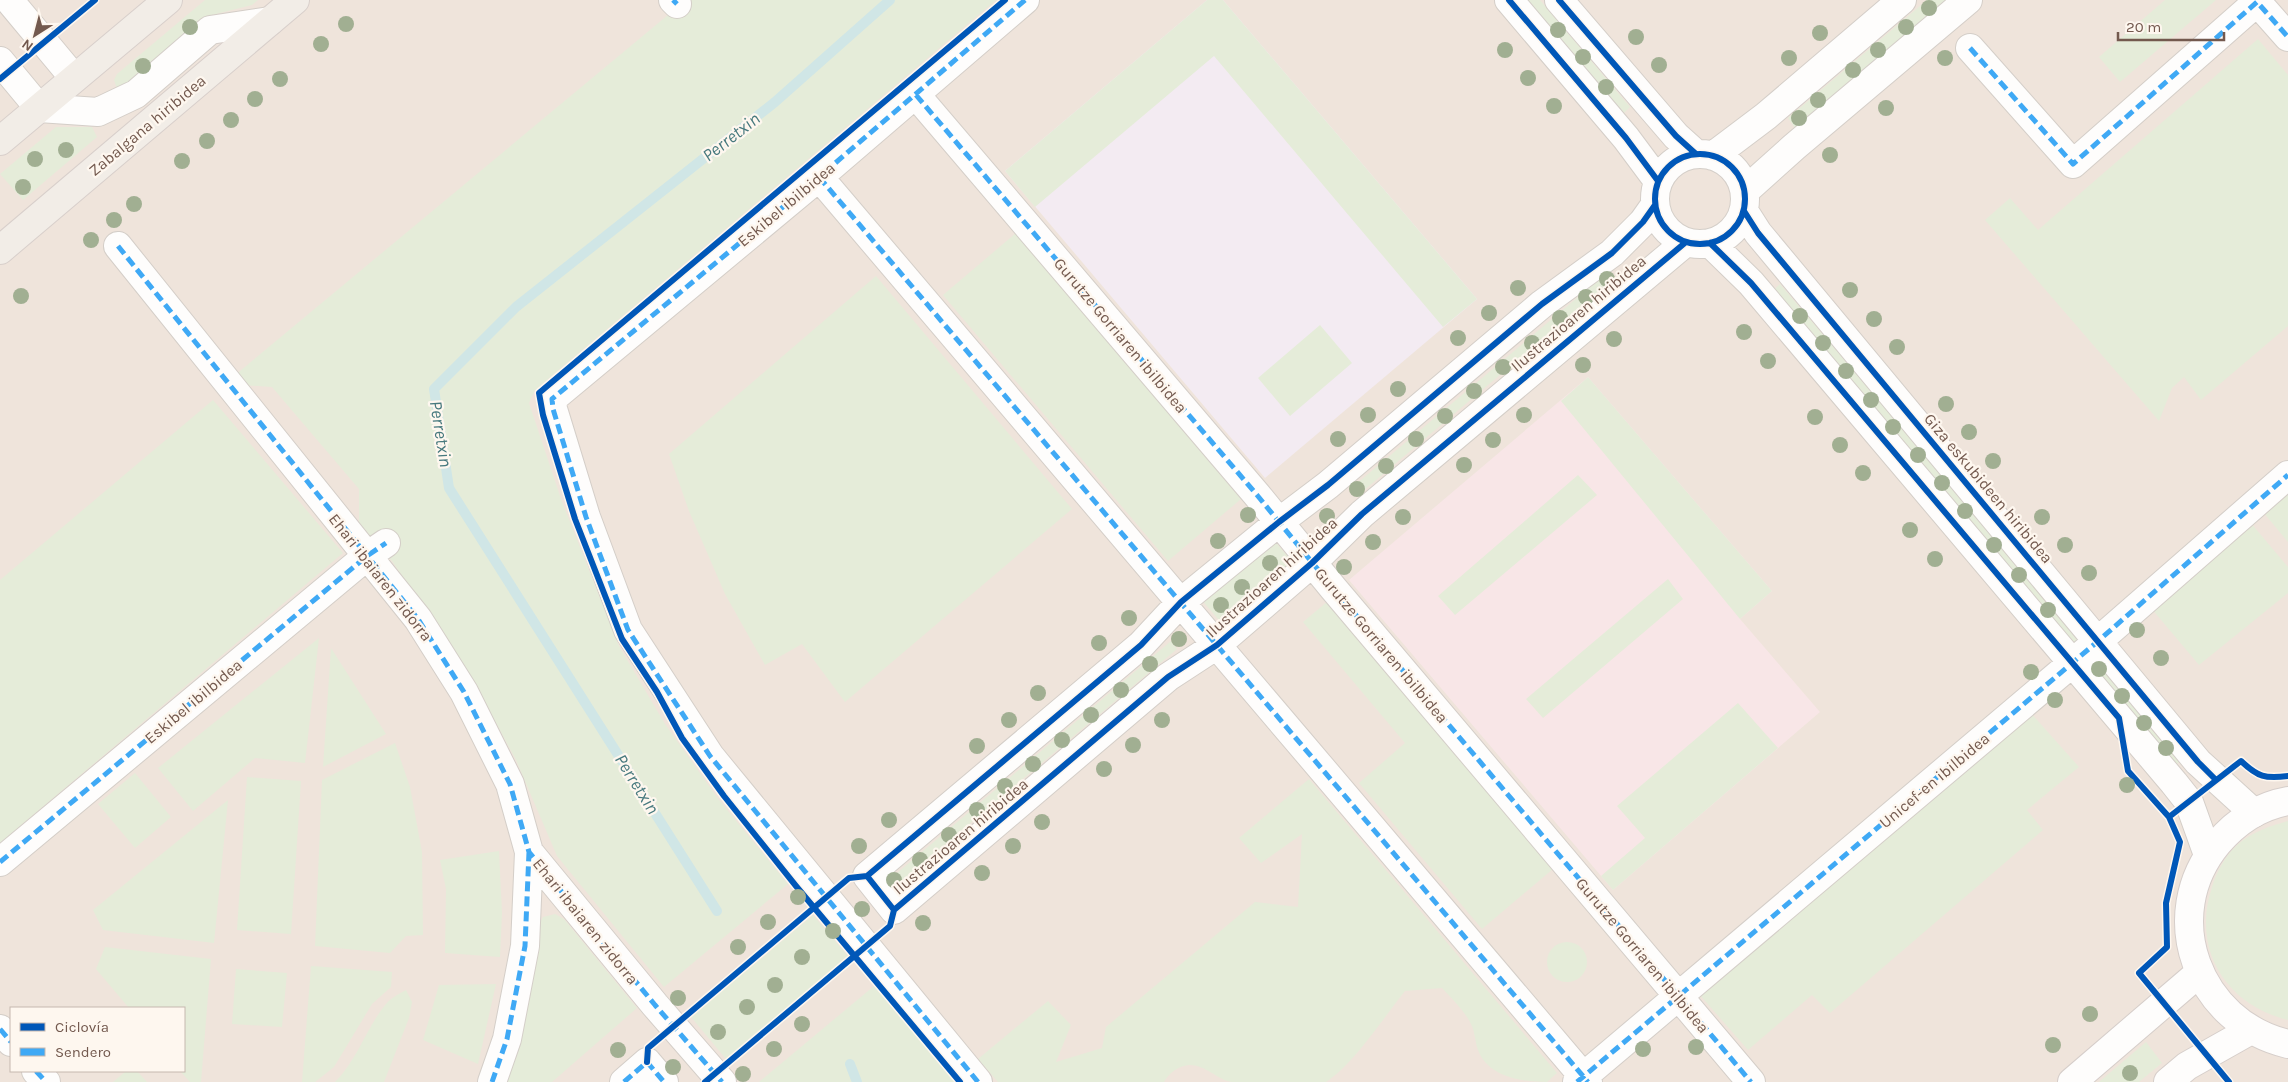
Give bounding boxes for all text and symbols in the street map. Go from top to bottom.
north arrow [10,10,60,60]
scale bar [2118,10,2224,42]
text: 20 m [2126,18,2161,36]
text: N [19,35,37,55]
street label: Zabalgana hiribidea [85,71,210,180]
water label: Perretxin [698,108,764,166]
street label: Eskibel ibilbidea [734,158,839,251]
street label: Ilustrazioaren hiribidea [1507,251,1650,376]
street label: Gurutze Gorriaren ibilbidea [1050,254,1191,417]
water label: Perretxin [425,399,457,469]
street label: Giza eskubideen hiribidea [1920,409,2057,567]
street label: Ehari ibaiaren zidorra [325,510,436,645]
street label: Ilustrazioaren hiribidea [1202,513,1341,642]
street label: Gurutze Gorriaren ibilbidea [1311,564,1452,727]
street label: Eskibel ibilbidea [141,655,246,748]
street label: Unicef-en ibilbidea [1875,729,1993,832]
water label: Perretxin [610,750,664,818]
street label: Ilustrazioaren hiribidea [889,774,1032,899]
street label: Ehari ibaiaren zidorra [529,854,642,988]
street label: Gurutze Gorriaren ibilbidea [1572,874,1713,1037]
legend [10,1007,185,1072]
text: Ciclovía [55,1018,109,1036]
text: Sendero [55,1043,111,1061]

